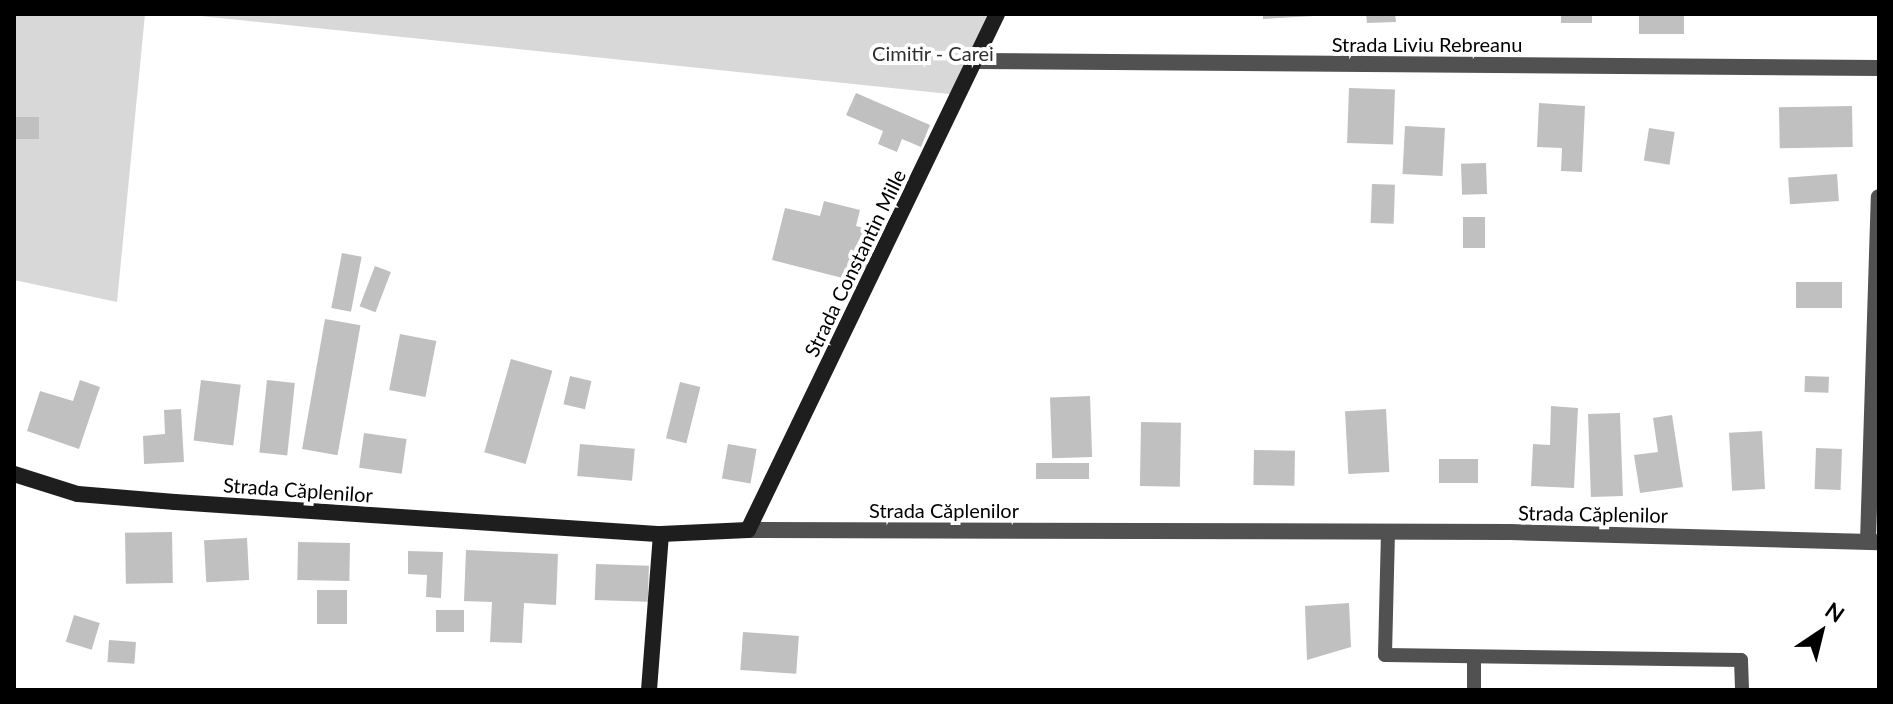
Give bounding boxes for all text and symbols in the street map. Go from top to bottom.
street label: Strada Liviu Rebreanu [1332,32,1522,56]
park label: Cimitir - Carei [872,41,994,65]
street label: Strada Constantin Mille [799,166,911,360]
street label: Strada Căplenilor [222,473,374,507]
street label: Strada Căplenilor [869,498,1019,522]
street label: Strada Căplenilor [1518,501,1668,527]
north arrow [1781,592,1861,672]
text: N [1820,596,1850,628]

